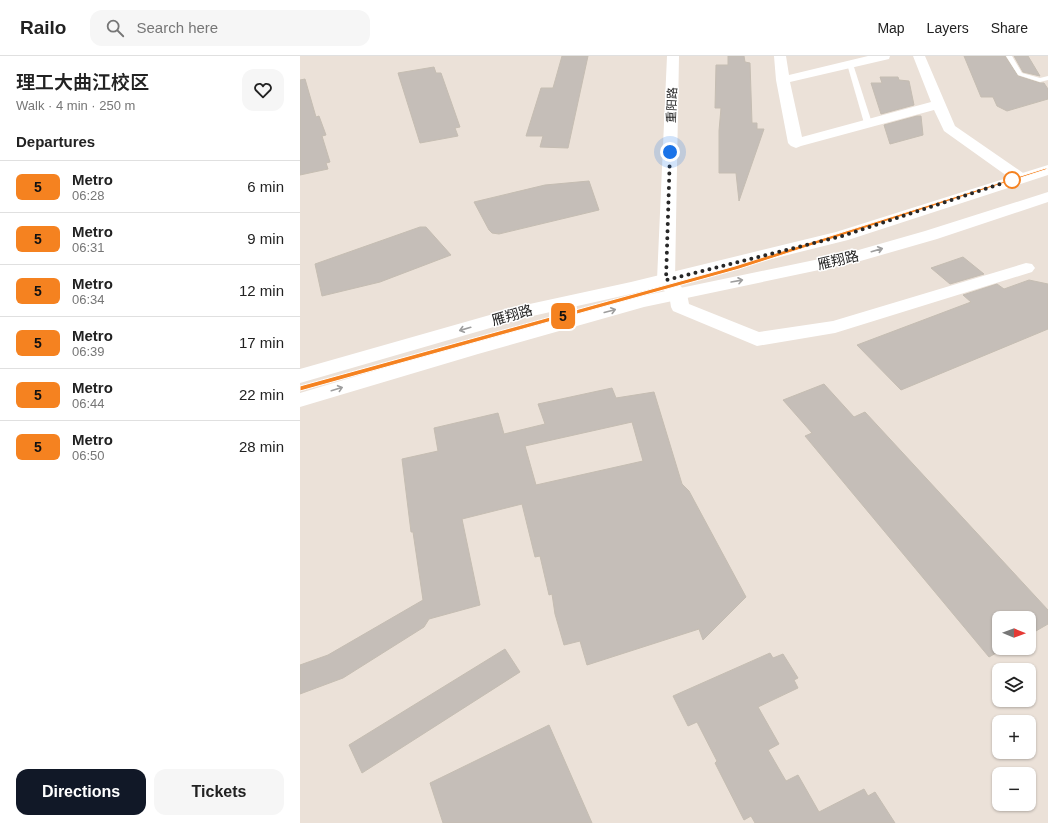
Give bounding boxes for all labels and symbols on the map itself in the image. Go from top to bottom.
street label: 重阳路 [664,87,680,123]
your location [660,142,680,162]
unlabelled marker [1003,171,1021,189]
one-way arrow [871,246,884,253]
street label: 雁翔路 [816,247,860,273]
one-way arrow [730,277,743,285]
street label: 雁翔路 [490,302,534,328]
line badge: 5 [550,303,576,329]
one-way arrow [604,307,617,314]
one-way arrow [459,325,472,333]
one-way arrow [331,385,344,392]
north arrow [992,611,1036,655]

